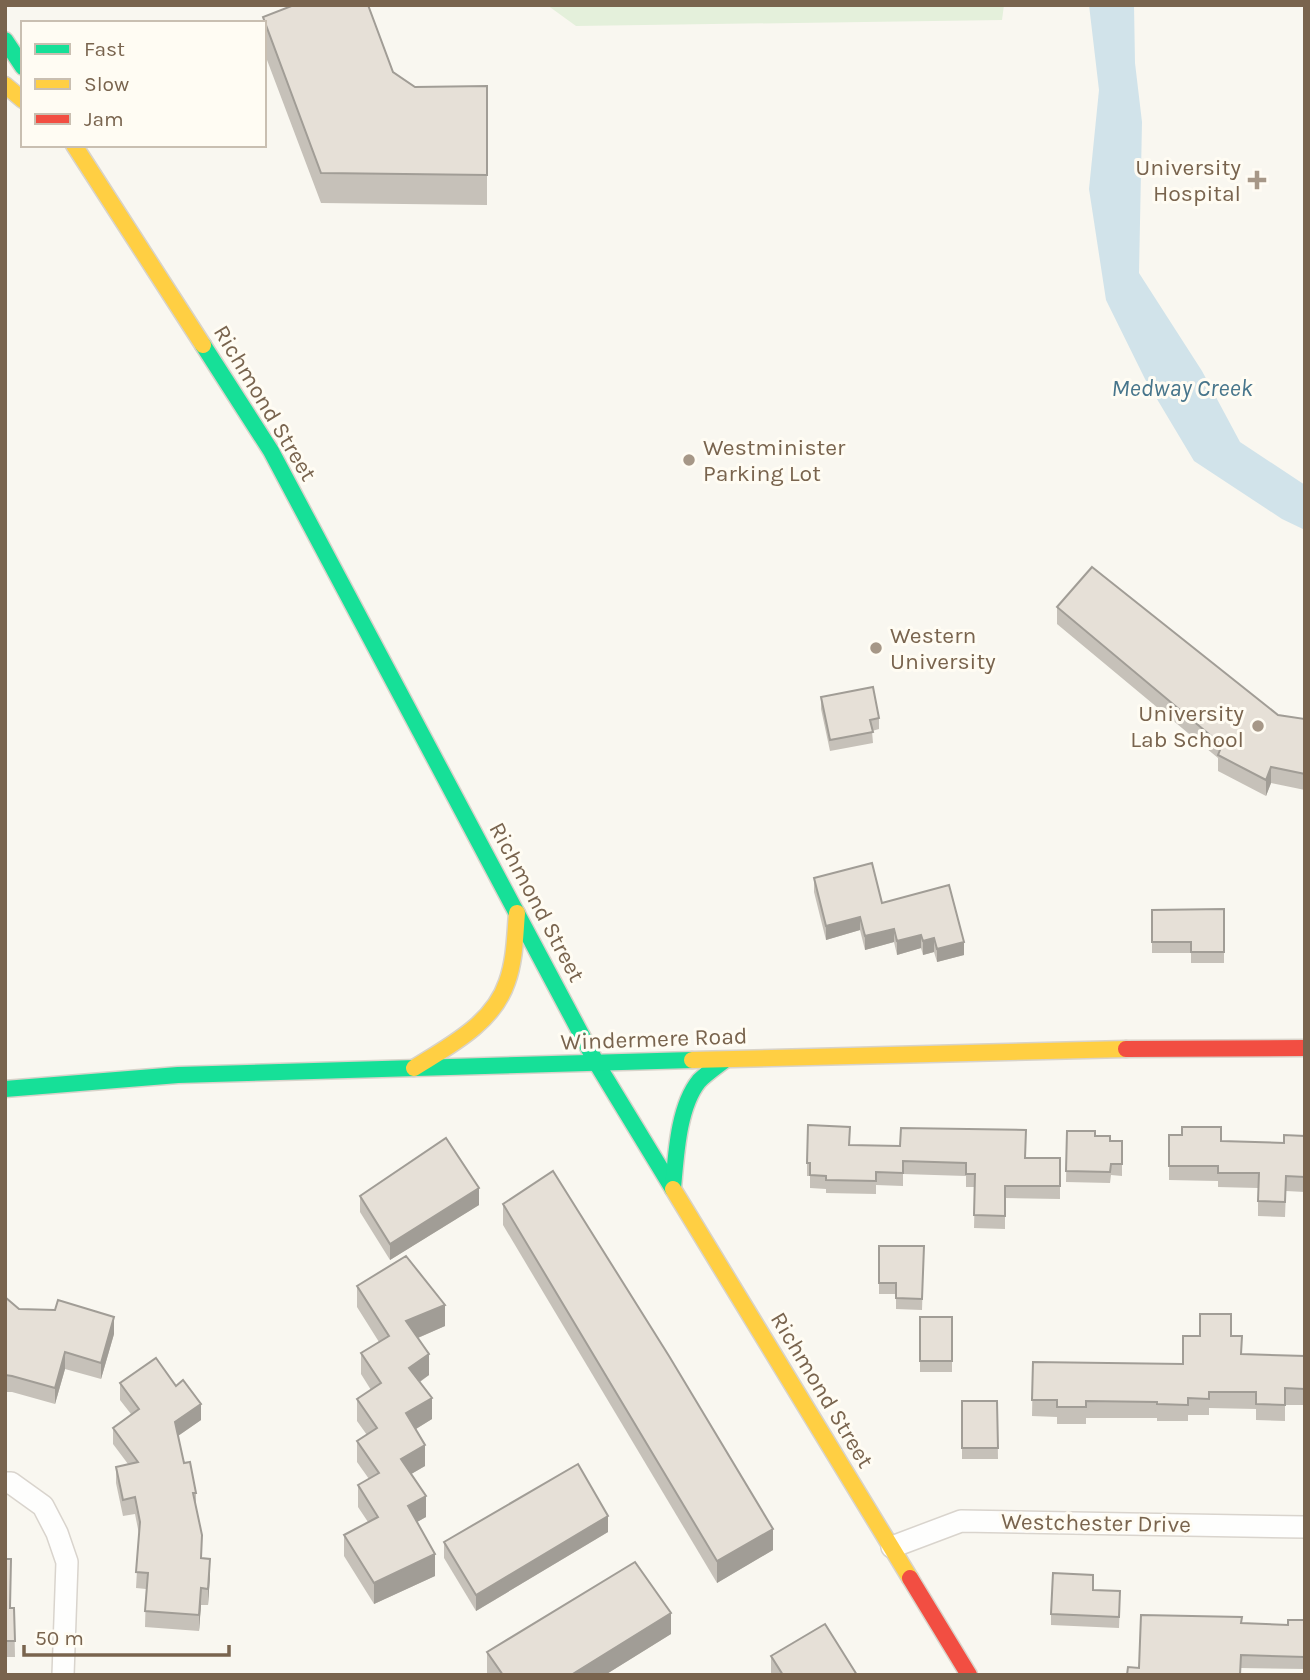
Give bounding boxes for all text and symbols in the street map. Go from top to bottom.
legend [21,21,266,147]
text: Fast [84,37,125,61]
text: Slow [84,72,129,96]
text: Jam [84,107,124,131]
place label: University Hospital [1135,154,1241,207]
marker: University Hospital [1247,170,1267,190]
street label: Richmond Street [208,320,322,486]
water label: Medway Creek [1111,374,1254,402]
place label: Westminister Parking Lot [703,434,846,487]
marker: Westminister Parking Lot [681,452,697,468]
place label: Western University [890,622,996,675]
marker: Western University [868,640,884,656]
place label: University Lab School [1130,700,1244,753]
marker: University Lab School [1250,718,1266,734]
street label: Richmond Street [484,818,591,987]
street label: Windermere Road [560,1022,748,1056]
street label: Richmond Street [765,1307,879,1473]
street label: Westchester Drive [1001,1508,1191,1538]
scale bar [24,1614,229,1658]
text: 50 m [35,1626,84,1650]

